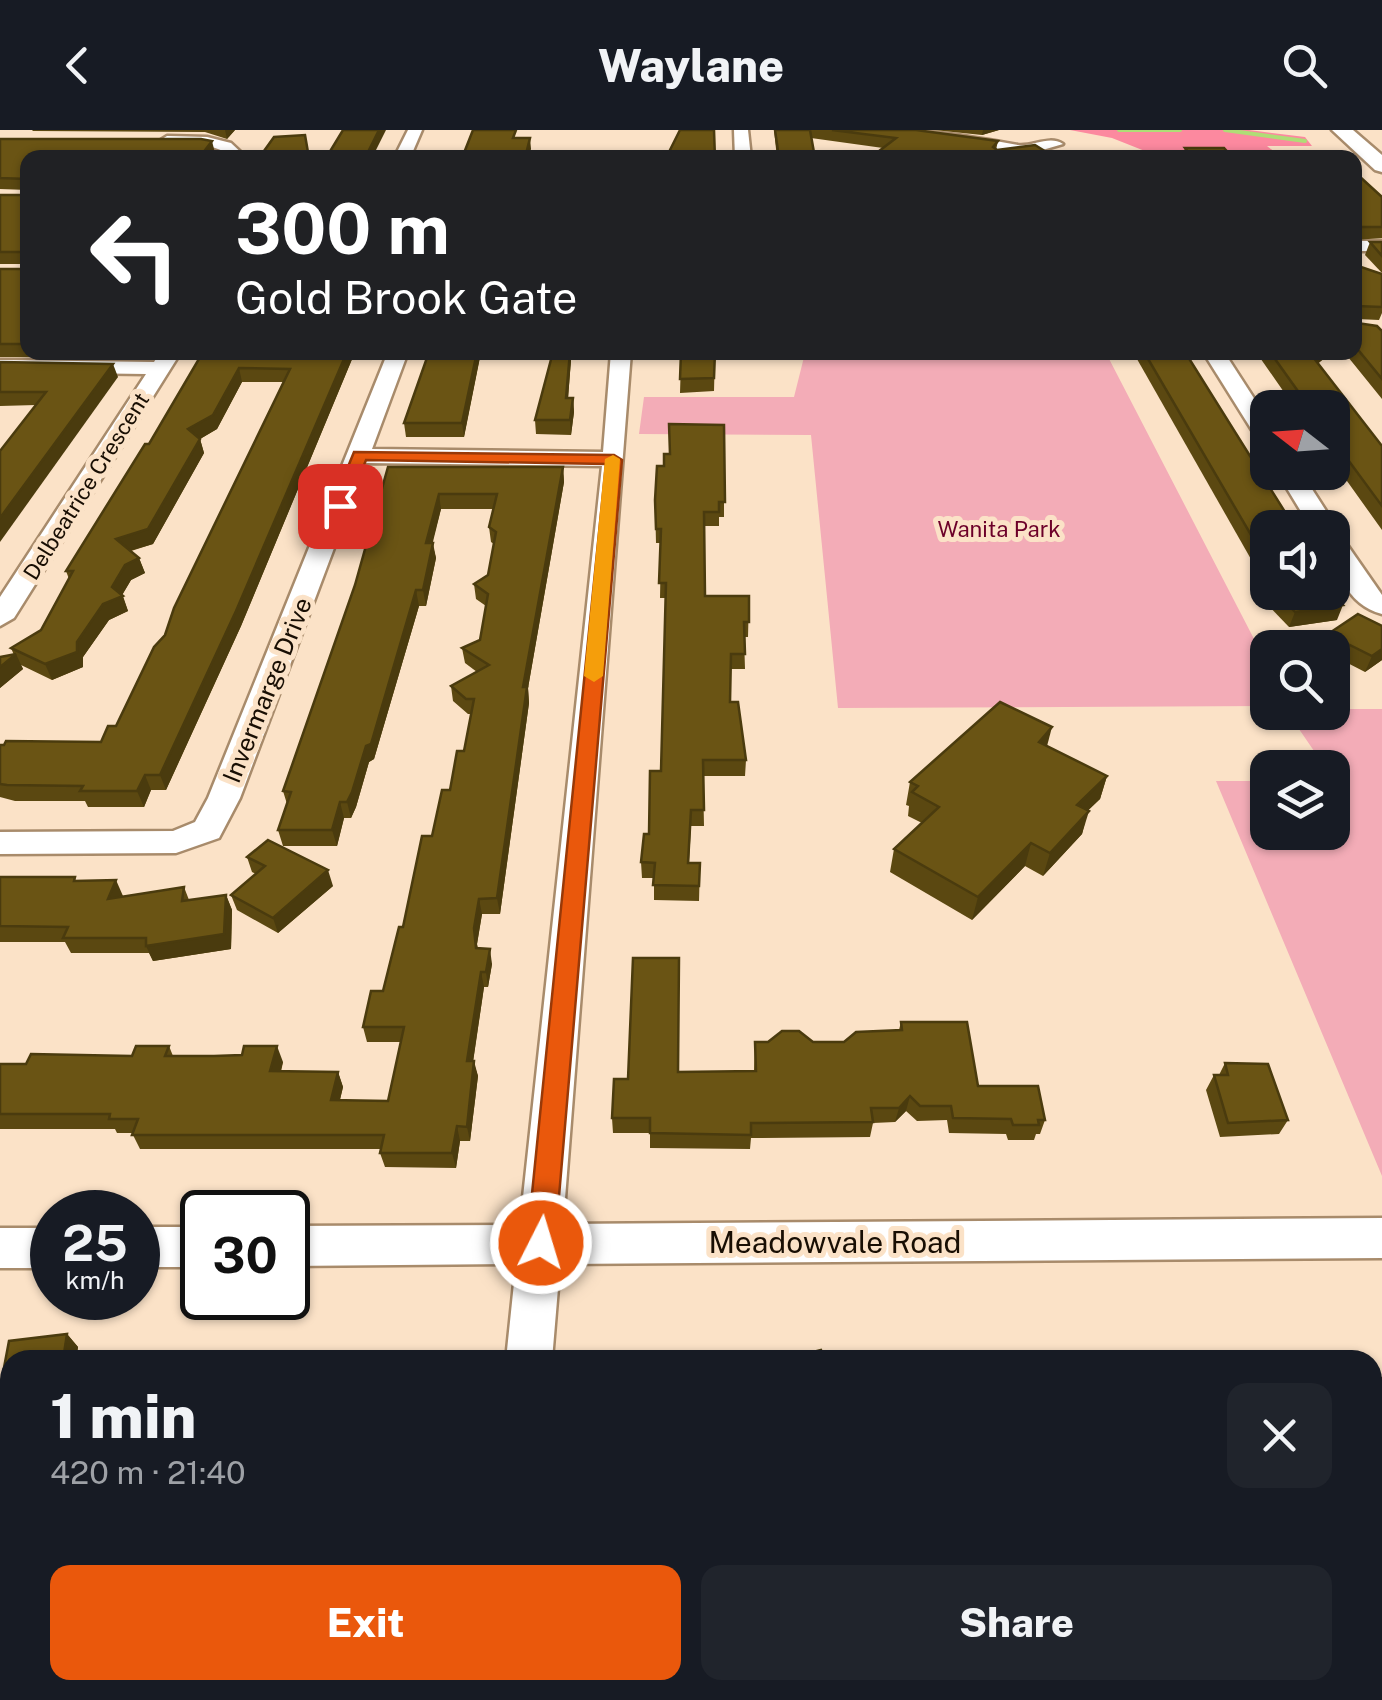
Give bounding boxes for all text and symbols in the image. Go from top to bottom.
icon: back [50,38,105,93]
icon: search [1277,38,1332,93]
text: Waylane [598,39,784,92]
text: 300 m [235,187,450,270]
icon: left [70,190,200,320]
text: Gold Brook Gate [235,271,578,324]
street label: Delbeatrice Crescent [18,388,154,584]
north arrow [1250,390,1350,490]
map controls [1250,390,1350,850]
pin [298,464,383,549]
icon: arrive [313,479,368,534]
button: sound [1250,510,1350,610]
park label: Wanita Park [937,516,1061,542]
street label: Invermarge Drive [216,593,318,787]
button: search [1250,630,1350,730]
button: layers [1250,750,1350,850]
speed limit sign: 30 [180,1190,310,1320]
position arrow [489,1191,593,1295]
text: 25 [62,1213,128,1272]
street label: Meadowvale Road [709,1224,961,1260]
text: km/h [66,1265,124,1295]
text: 1 min [50,1381,197,1452]
button: close [1227,1383,1332,1488]
text: 420 m · 21:40 [50,1454,246,1491]
button: Exit [50,1565,681,1680]
button: Share [701,1565,1332,1680]

